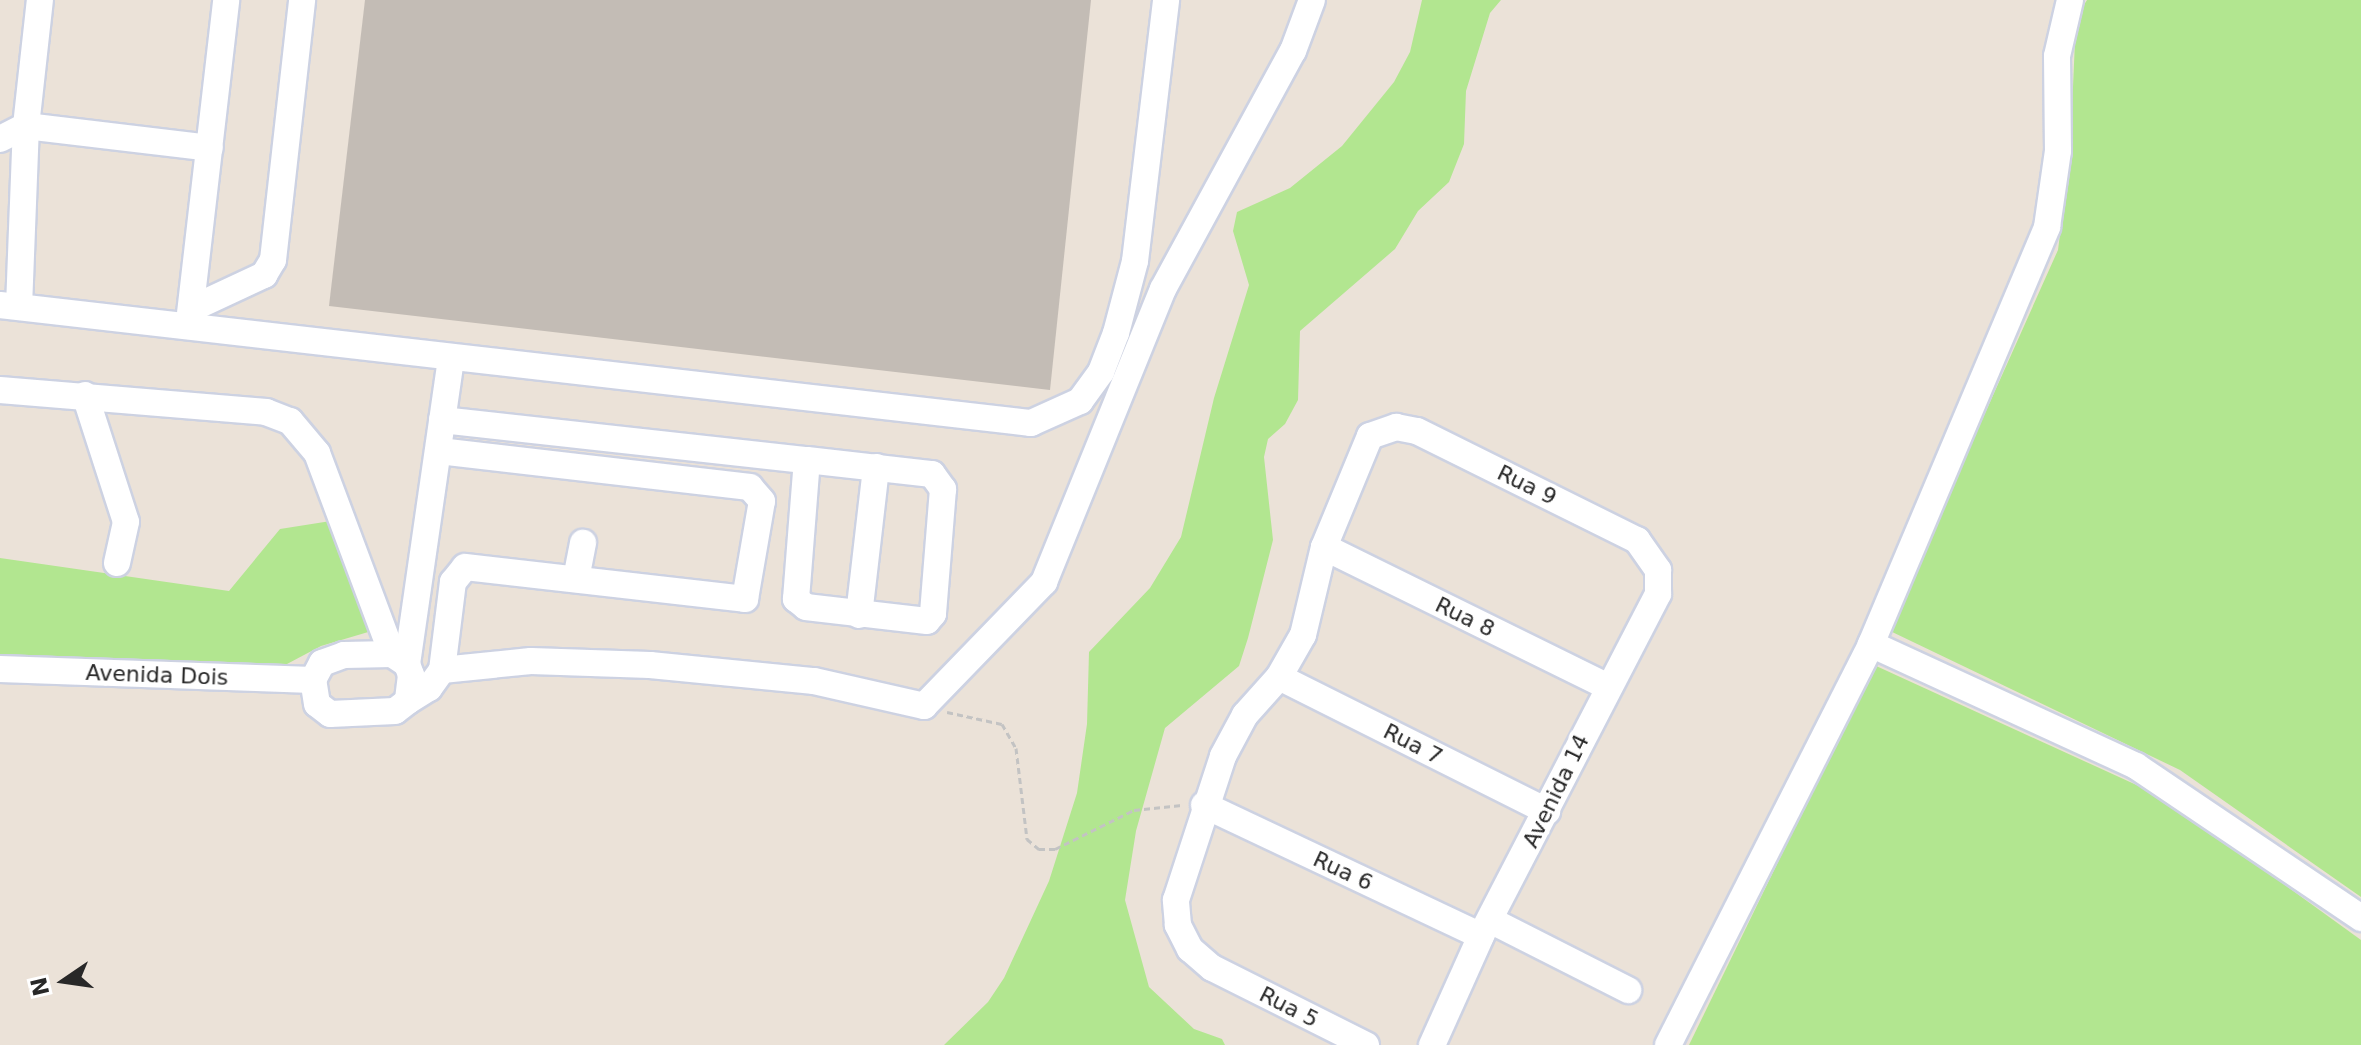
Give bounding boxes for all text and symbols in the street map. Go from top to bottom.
street label: Rua 9 [1493,459,1561,511]
street label: Rua 8 [1431,591,1499,643]
street label: Avenida Dois [85,659,229,691]
street label: Rua 7 [1379,718,1447,770]
street label: Avenida 14 [1517,730,1595,852]
street label: Rua 6 [1309,846,1377,896]
north arrow [24,941,104,1021]
text: N [26,975,54,998]
street label: Rua 5 [1255,981,1323,1033]

